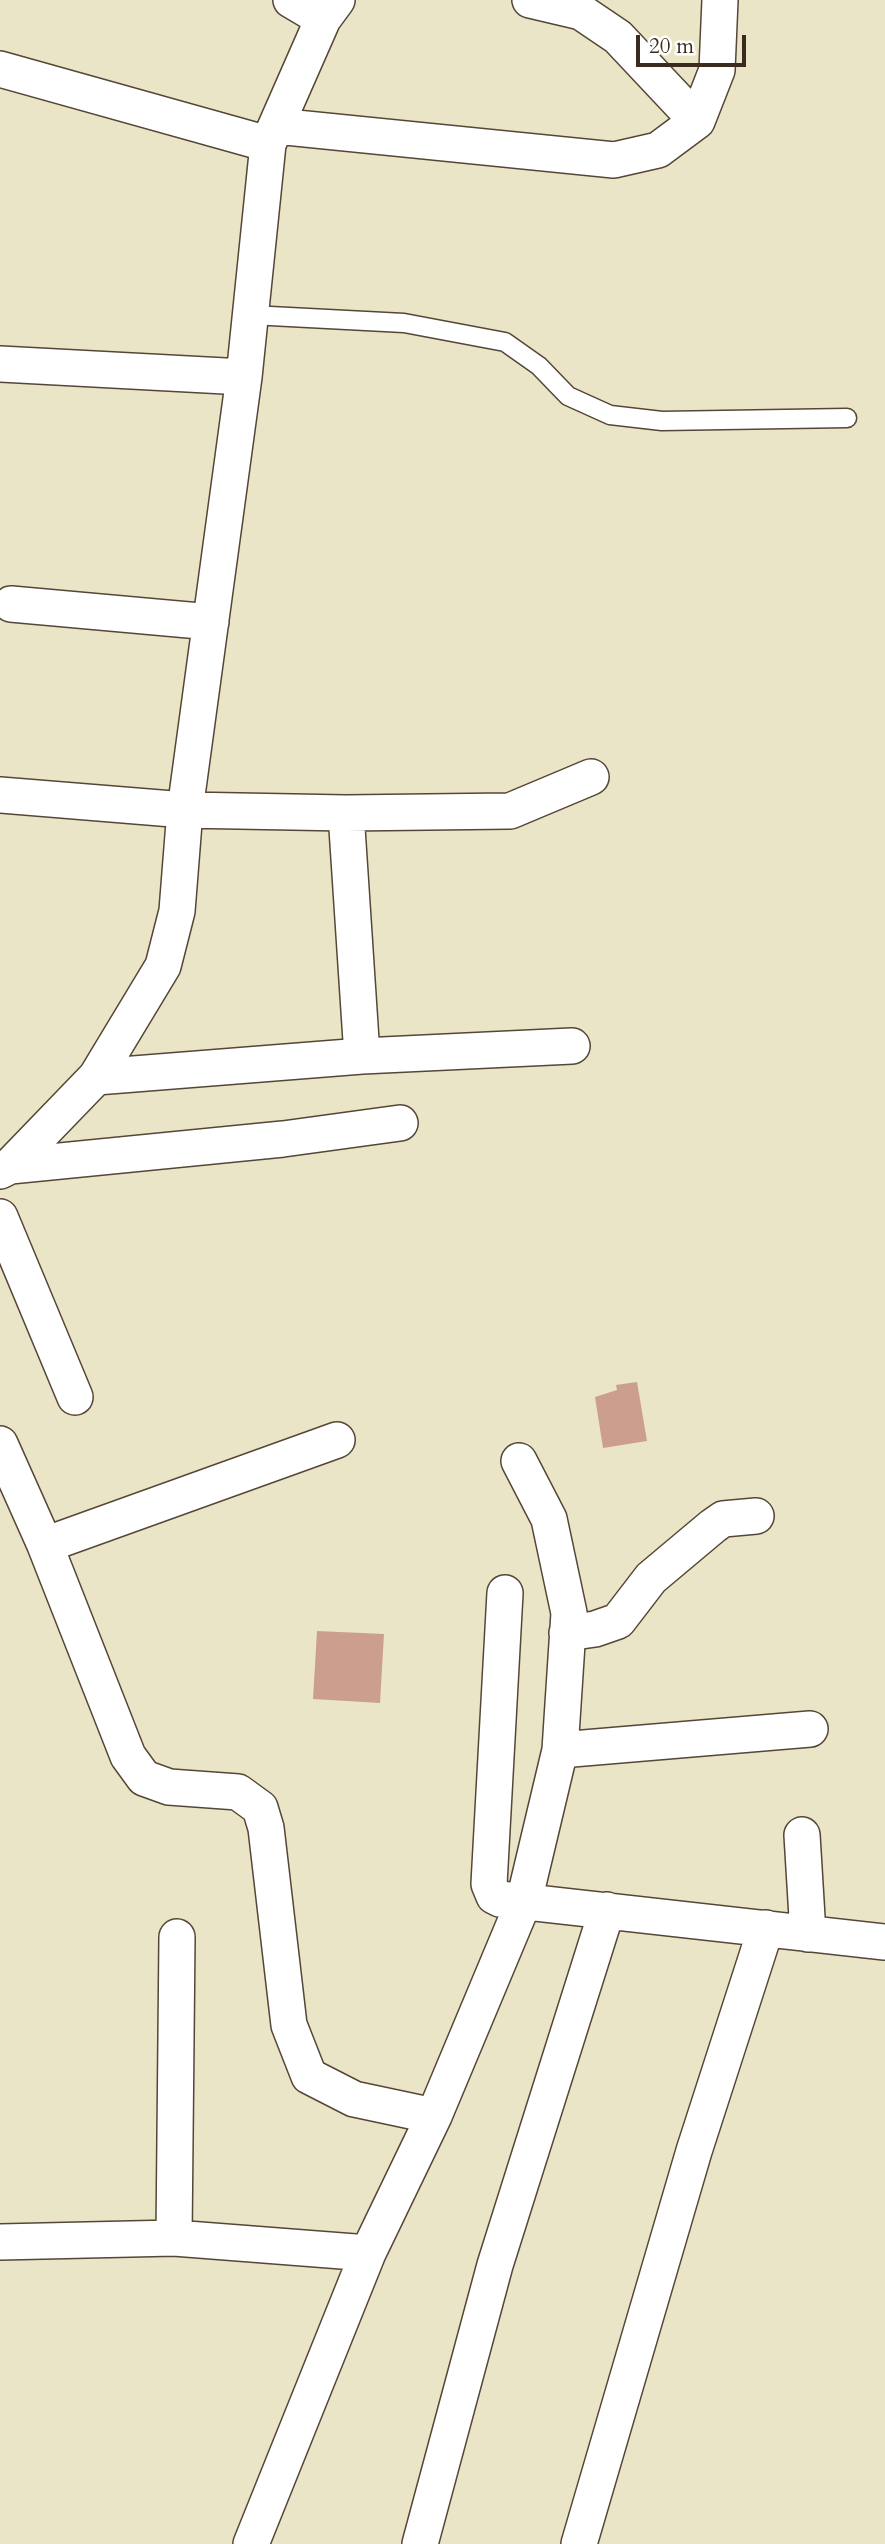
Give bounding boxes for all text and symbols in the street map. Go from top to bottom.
scale bar [640,21,750,65]
text: 20 m [649,32,694,61]

